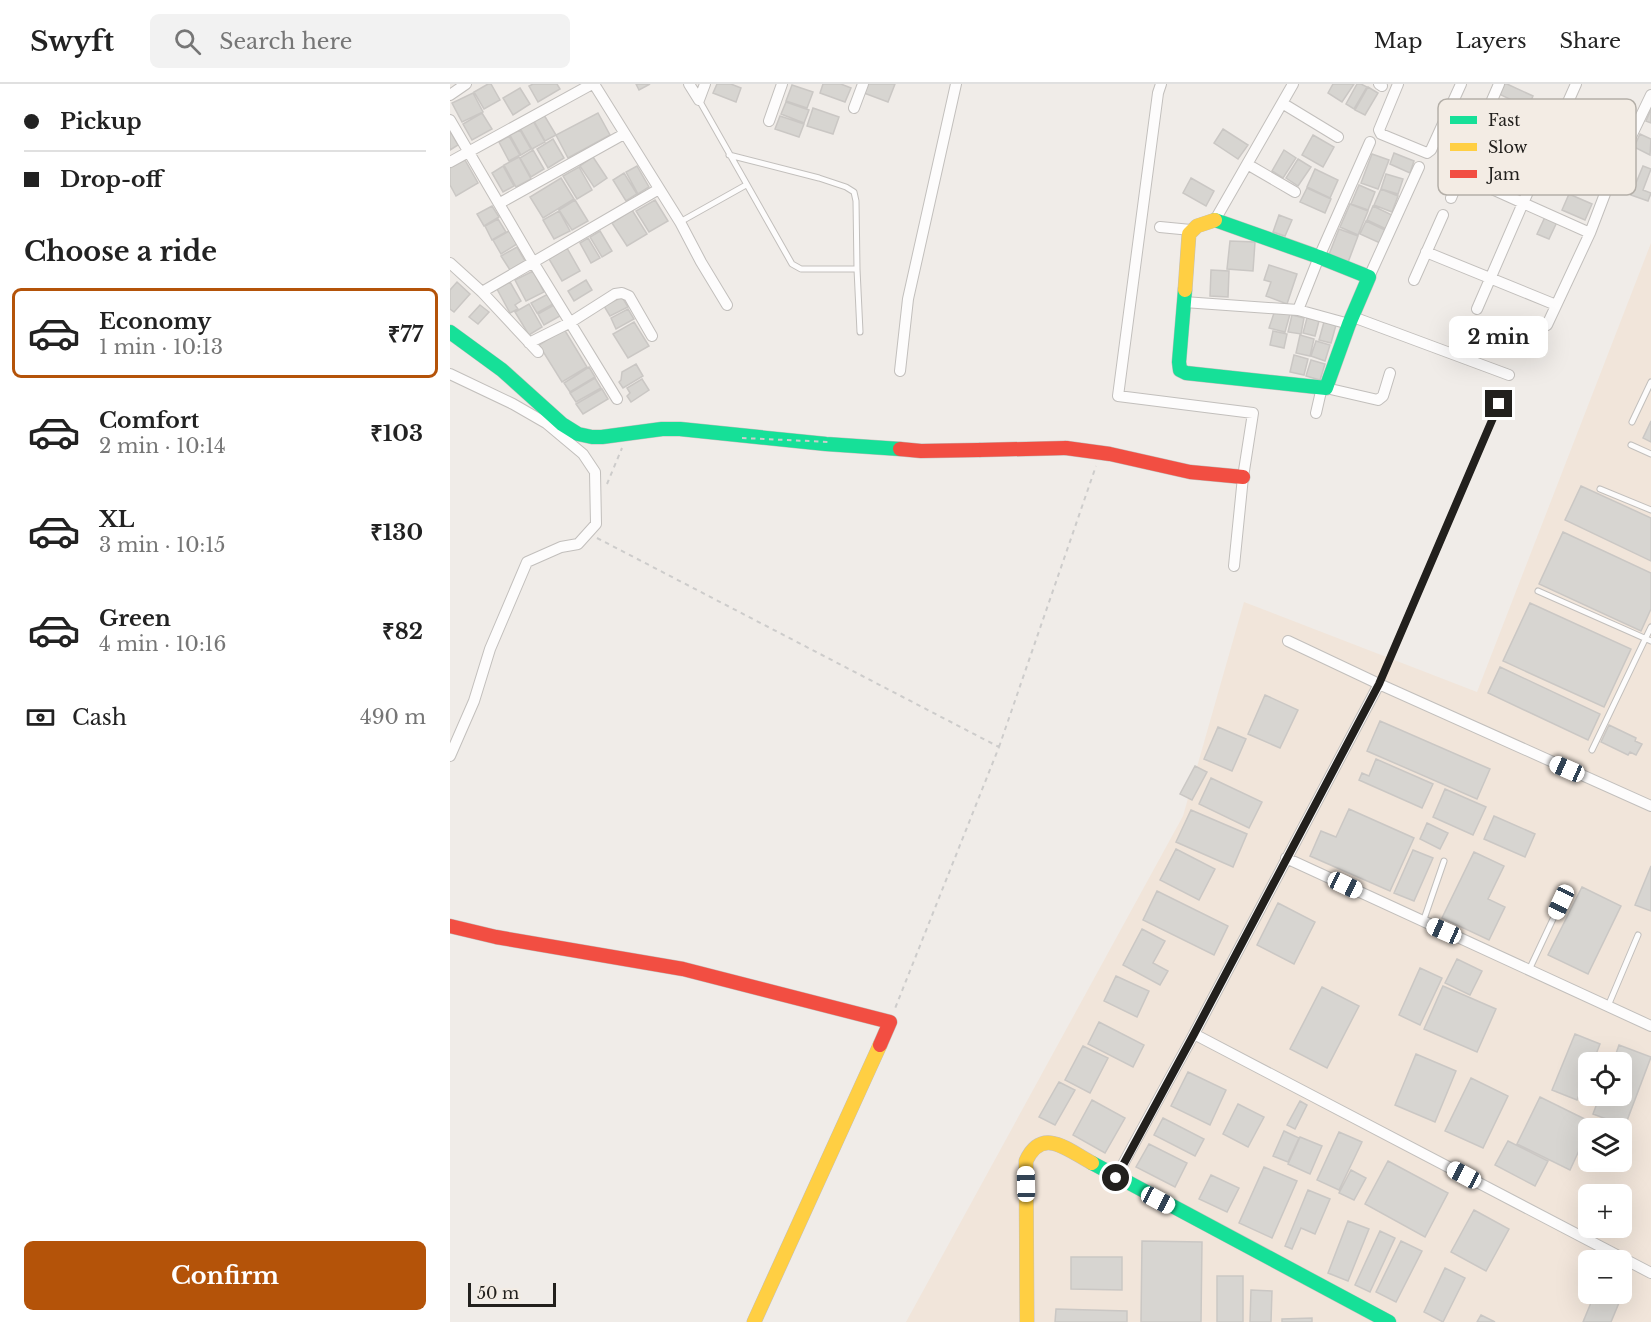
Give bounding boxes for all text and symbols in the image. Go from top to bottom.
search box [150,14,570,68]
text: Swyft [30,24,114,59]
icon: search [171,25,204,58]
text: Search here [219,28,352,55]
text: Map [1374,28,1423,54]
text: Layers [1456,28,1527,54]
text: Share [1560,28,1621,54]
legend [1438,99,1636,195]
text: Pickup [60,108,142,135]
text: Fast [1488,110,1520,130]
text: Slow [1488,137,1528,157]
text: Jam [1486,164,1520,184]
text: Drop-off [60,166,162,193]
text: Choose a ride [24,235,217,268]
icon: car [27,306,81,360]
text: Economy [99,308,211,335]
callout: 2 min [1450,317,1548,359]
text: ₹77 [388,321,423,348]
text: 2 min [1467,325,1530,349]
text: 1 min · 10:13 [99,335,223,359]
route end [1485,390,1512,417]
icon: car [27,405,81,459]
text: Comfort [99,407,199,434]
text: ₹103 [370,420,423,447]
text: 2 min · 10:14 [99,434,226,458]
icon: car [27,504,81,558]
text: XL [99,506,134,533]
text: ₹130 [370,519,423,546]
text: 3 min · 10:15 [99,533,225,557]
icon: car [27,603,81,657]
text: Green [99,605,171,632]
text: ₹82 [382,618,423,645]
text: 4 min · 10:16 [99,632,226,656]
icon: cash [24,701,57,734]
text: Cash [72,704,127,731]
text: 490 m [360,705,426,729]
car [1547,753,1587,785]
car [1325,869,1365,901]
car [1545,882,1577,922]
car [1424,915,1464,947]
map controls [1578,1052,1632,1304]
button: locate [1578,1052,1632,1106]
button: layers [1578,1118,1632,1172]
car [1444,1159,1484,1191]
route start [1102,1164,1129,1191]
car [1017,1166,1035,1202]
car [1138,1184,1178,1216]
button: + [1578,1184,1632,1238]
button: Confirm [24,1241,426,1310]
button: − [1578,1250,1632,1304]
scale bar [468,1280,556,1308]
text: 50 m [477,1283,519,1303]

